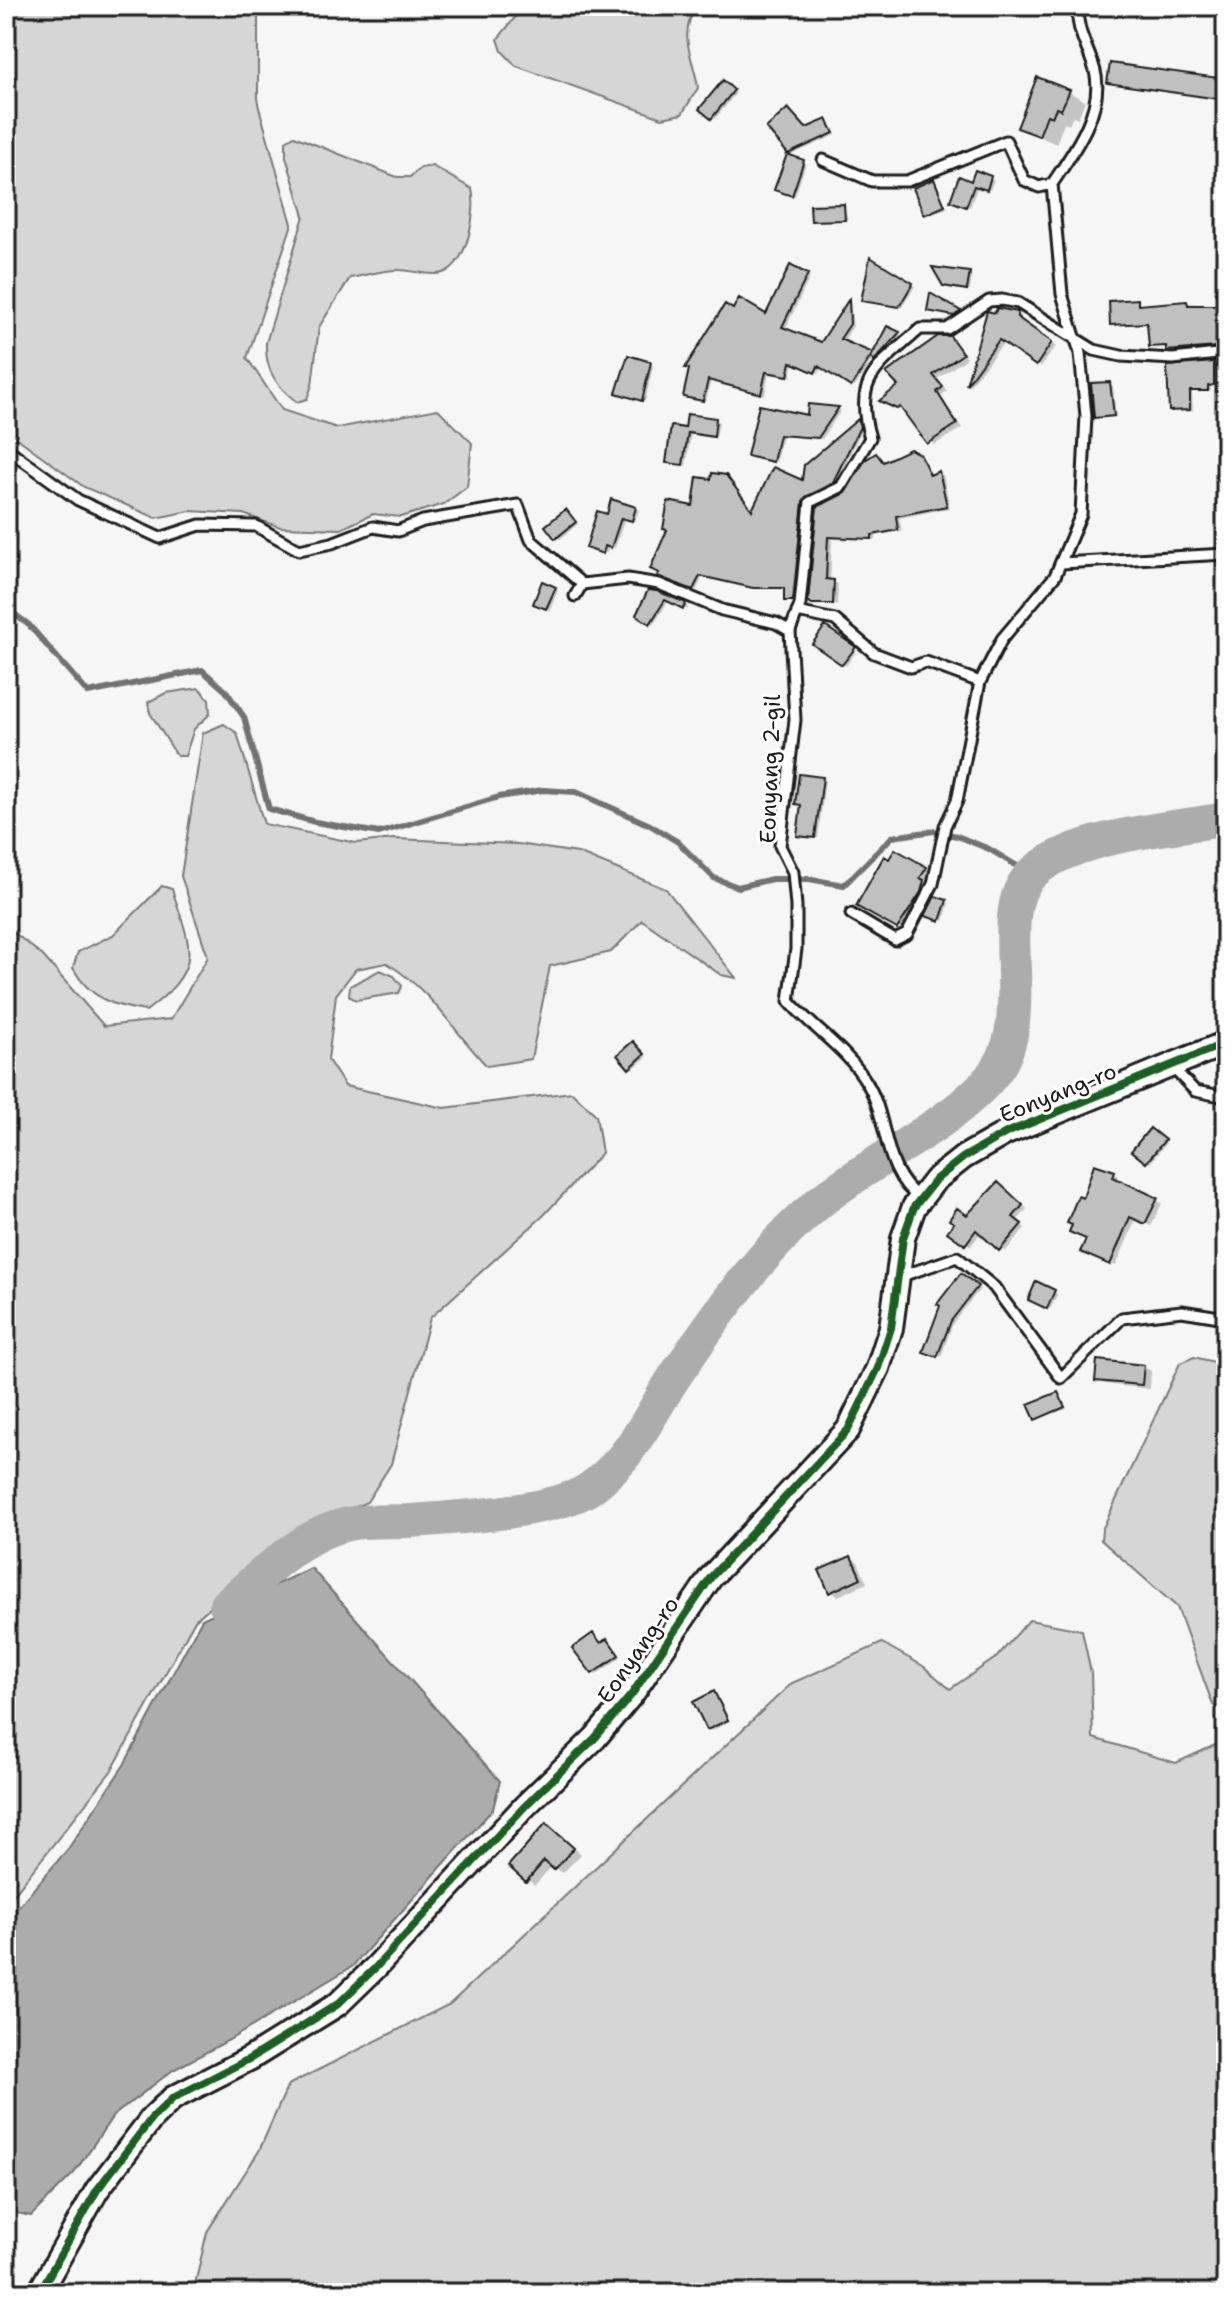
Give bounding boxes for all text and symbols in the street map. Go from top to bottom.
street label: Eonyang 2-gil [753,694,787,844]
street label: Eonyang-ro [995,1056,1121,1130]
street label: Eonyang-ro [591,1591,685,1709]

